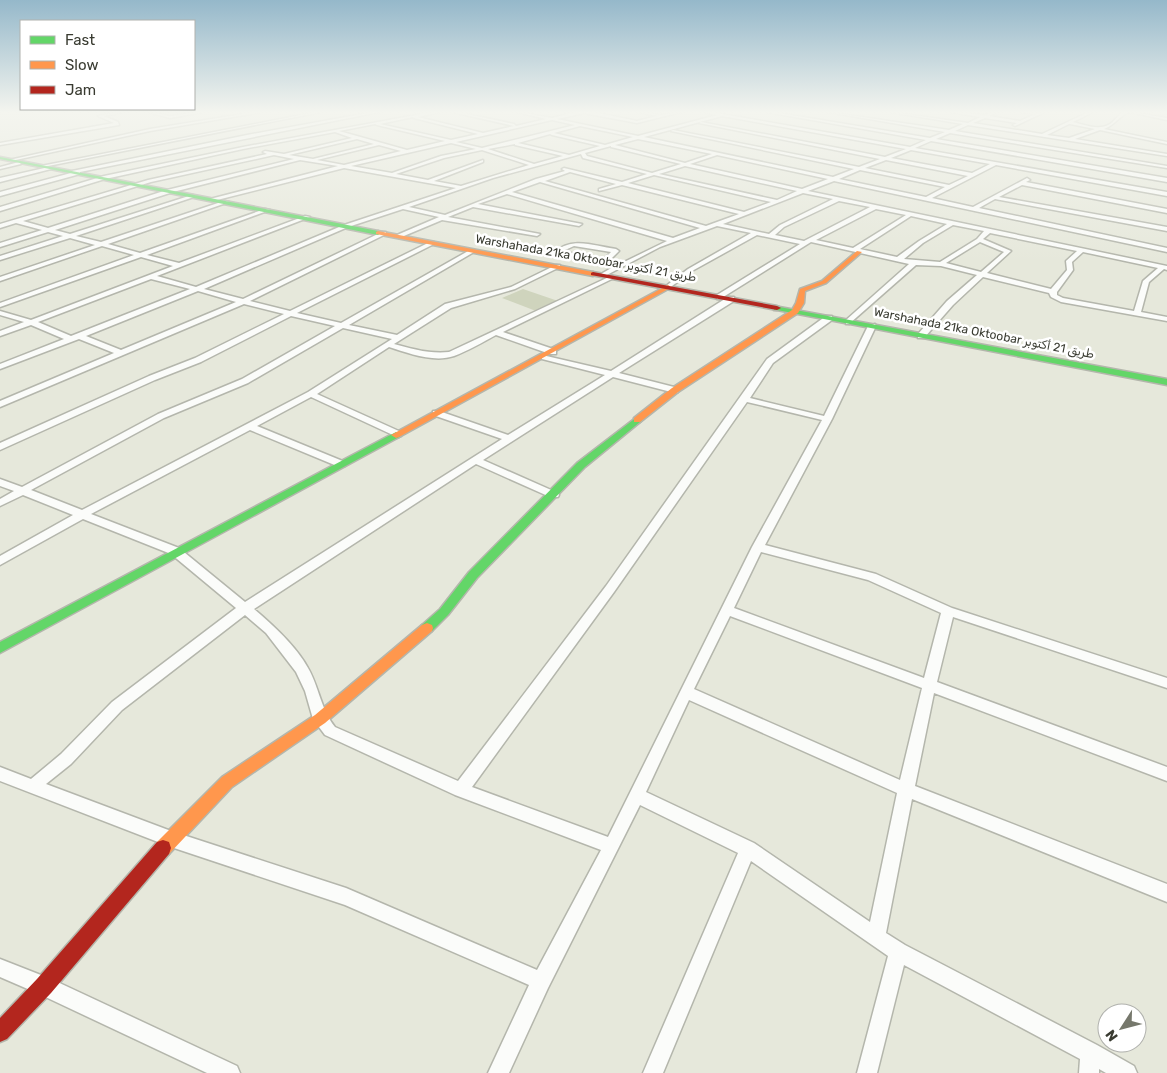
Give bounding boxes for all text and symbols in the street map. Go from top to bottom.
legend [20,20,195,110]
text: Fast [65,31,95,49]
text: Slow [65,56,98,74]
text: Jam [65,81,96,99]
street label: Warshahada 21ka Oktoobar طريق 21 أكتوبر [474,232,698,285]
street label: Warshahada 21ka Oktoobar طريق 21 أكتوبر [872,305,1095,362]
north arrow [1097,1003,1147,1053]
text: N [1102,1026,1122,1044]

